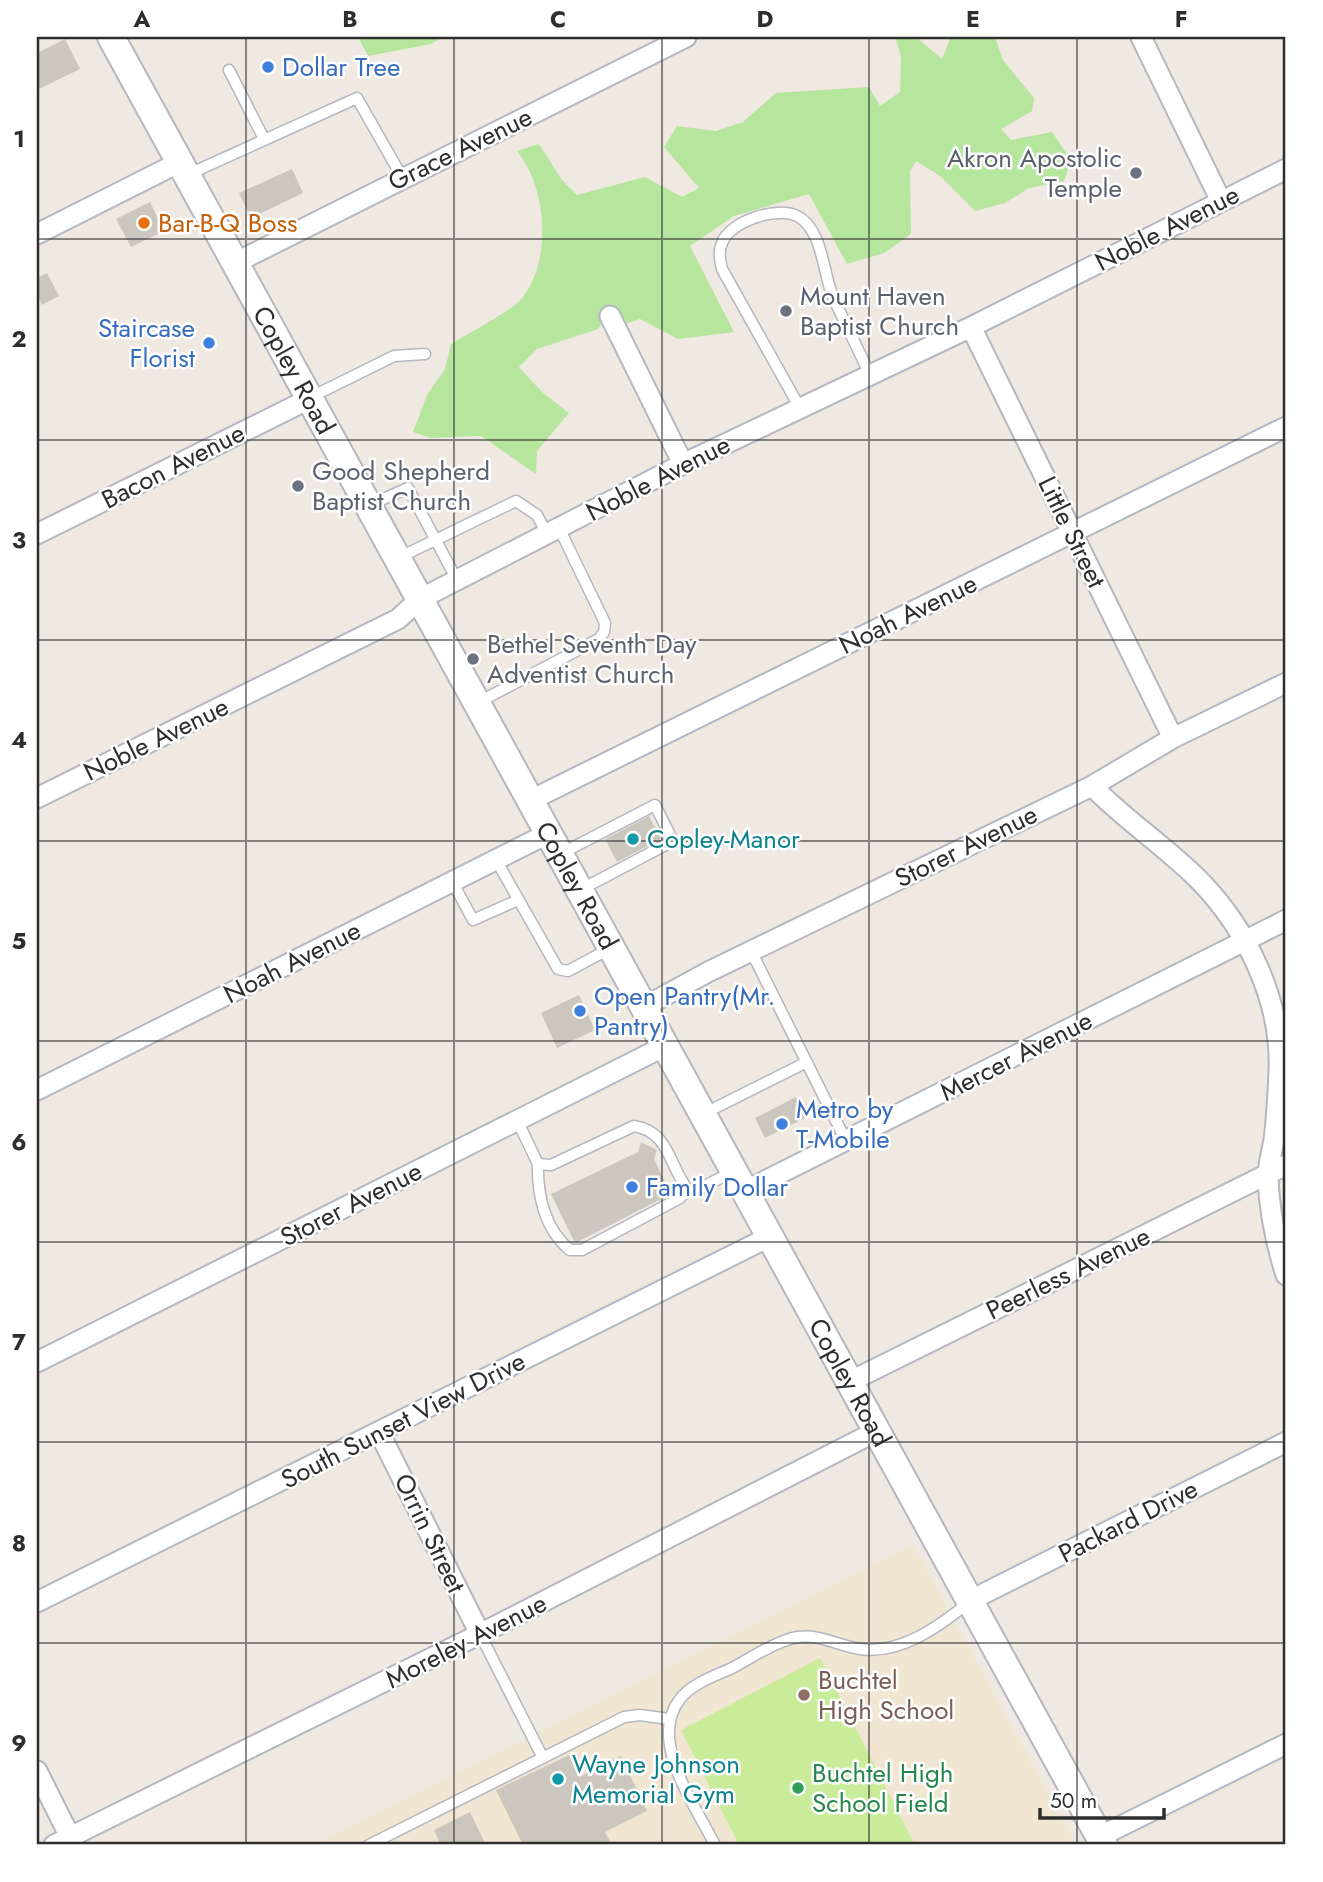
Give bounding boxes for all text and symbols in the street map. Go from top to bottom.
text: A [133,2,151,36]
text: B [342,2,358,36]
text: C [550,2,566,36]
text: D [757,2,774,36]
text: E [966,2,980,36]
text: F [1175,2,1187,36]
place label: Dollar Tree [282,48,400,86]
marker: Dollar Tree [260,59,276,75]
street label: Grace Avenue [381,98,539,200]
text: 1 [13,122,25,156]
place label: Akron Apostolic Temple [947,139,1122,207]
marker: Akron Apostolic Temple [1128,165,1144,181]
street label: Noble Avenue [1088,175,1246,281]
place label: Bar-B-Q Boss [158,204,297,242]
marker: Bar-B-Q Boss [136,215,152,231]
place label: Mount Haven Baptist Church [800,277,959,345]
street label: Copley Road [243,299,345,441]
marker: Mount Haven Baptist Church [778,303,794,319]
place label: Staircase Florist [98,309,196,377]
text: 2 [11,322,27,356]
marker: Staircase Florist [201,335,217,351]
street label: Bacon Avenue [95,414,251,518]
street label: Noble Avenue [579,425,737,531]
place label: Good Shepherd Baptist Church [312,452,490,520]
street label: Little Street [1029,470,1116,595]
marker: Good Shepherd Baptist Church [290,478,306,494]
text: 3 [12,523,26,557]
street label: Noah Avenue [833,564,983,664]
place label: Bethel Seventh Day Adventist Church [487,625,697,693]
marker: Bethel Seventh Day Adventist Church [465,651,481,667]
street label: Noble Avenue [77,687,235,791]
text: 4 [11,723,27,757]
street label: Storer Avenue [888,795,1044,897]
street label: Copley Road [526,814,628,956]
place label: Copley-Manor [647,820,800,858]
marker: Copley-Manor [625,831,641,847]
street label: Noah Avenue [217,911,367,1013]
text: 5 [12,924,26,958]
place label: Open Pantry(Mr. Pantry) [594,977,775,1045]
street label: Mercer Avenue [933,1001,1099,1111]
marker: Open Pantry(Mr. Pantry) [572,1003,588,1019]
place label: Metro by T-Mobile [796,1090,894,1158]
marker: Metro by T-Mobile [774,1116,790,1132]
text: 6 [11,1125,27,1159]
street label: Storer Avenue [274,1152,428,1256]
place label: Family Dollar [646,1168,788,1206]
marker: Family Dollar [624,1179,640,1195]
street label: Peerless Avenue [980,1217,1156,1329]
street label: Copley Road [799,1311,901,1453]
text: 7 [12,1325,26,1359]
street label: South Sunset View Drive [274,1342,532,1498]
street label: Orrin Street [385,1467,476,1600]
street label: Packard Drive [1052,1470,1204,1572]
text: 8 [12,1526,26,1560]
street label: Moreley Avenue [379,1584,553,1698]
place label: Buchtel High School [818,1661,954,1729]
marker: Buchtel High School [796,1687,812,1703]
text: 9 [11,1726,27,1760]
place label: Wayne Johnson Memorial Gym [572,1745,740,1813]
place label: Buchtel High School Field [812,1754,953,1822]
marker: Wayne Johnson Memorial Gym [550,1771,566,1787]
scale bar [1040,1777,1164,1821]
marker: Buchtel High School Field [790,1780,806,1796]
text: 50 m [1050,1786,1097,1816]

